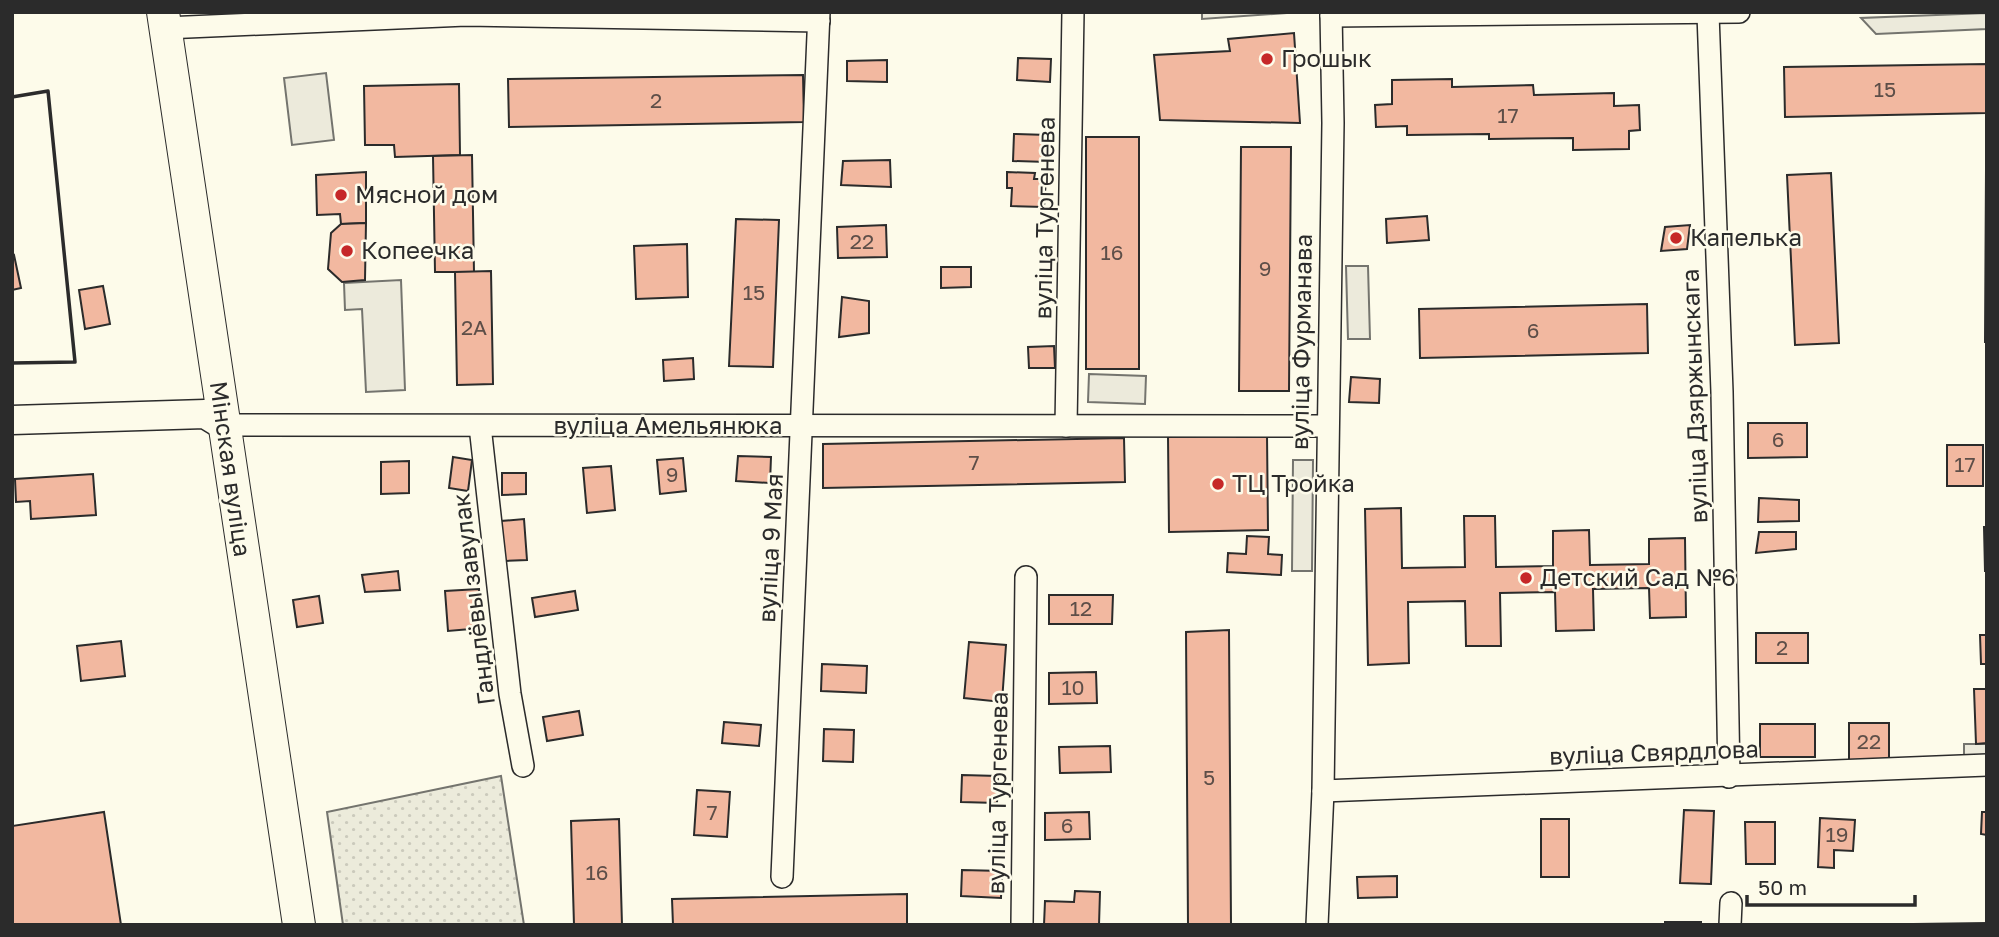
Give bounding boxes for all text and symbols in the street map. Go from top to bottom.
place label: Грошык [1281,43,1372,72]
marker: Грошык [1259,51,1275,67]
house number: 15 [1874,76,1896,102]
house number: 2 [650,87,662,113]
house number: 17 [1497,102,1519,128]
street label: вуліца Тургенева [1027,116,1060,320]
place label: Мясной дом [355,179,498,208]
marker: Мясной дом [333,187,349,203]
place label: Капелька [1690,222,1802,251]
house number: 22 [850,228,874,254]
marker: Капелька [1668,230,1684,246]
street label: вуліца Фурманава [1284,234,1317,450]
place label: Копеечка [361,235,474,264]
house number: 16 [1101,239,1123,265]
marker: Копеечка [339,243,355,259]
house number: 9 [1259,255,1271,281]
street label: вуліца Дзяржынскага [1675,268,1712,524]
house number: 15 [743,279,765,305]
house number: 2А [461,314,487,340]
house number: 6 [1527,317,1539,343]
street label: Мінская вуліца [205,379,258,558]
street label: вуліца Амельянюка [554,410,782,439]
house number: 6 [1772,426,1784,452]
house number: 7 [968,449,980,475]
house number: 17 [1954,451,1976,477]
house number: 9 [666,461,678,487]
place label: ТЦ Тройка [1232,468,1355,497]
street label: вуліца 9 Мая [751,472,788,623]
marker: ТЦ Тройка [1210,476,1226,492]
street label: Гандлёвы завулак [445,492,500,707]
place label: Детский Сад №6 [1540,562,1736,591]
marker: Детский Сад №6 [1518,570,1534,586]
house number: 12 [1070,595,1092,621]
house number: 2 [1776,634,1788,660]
house number: 10 [1061,674,1085,700]
street label: вуліца Тургенева [980,691,1013,895]
house number: 22 [1857,728,1881,754]
street label: вуліца Свярдлова [1549,733,1759,770]
house number: 5 [1203,764,1215,790]
house number: 7 [706,799,718,825]
house number: 6 [1061,812,1073,838]
house number: 19 [1826,821,1848,847]
house number: 16 [586,859,608,885]
scale bar [1747,864,1915,908]
text: 50 m [1758,874,1807,900]

